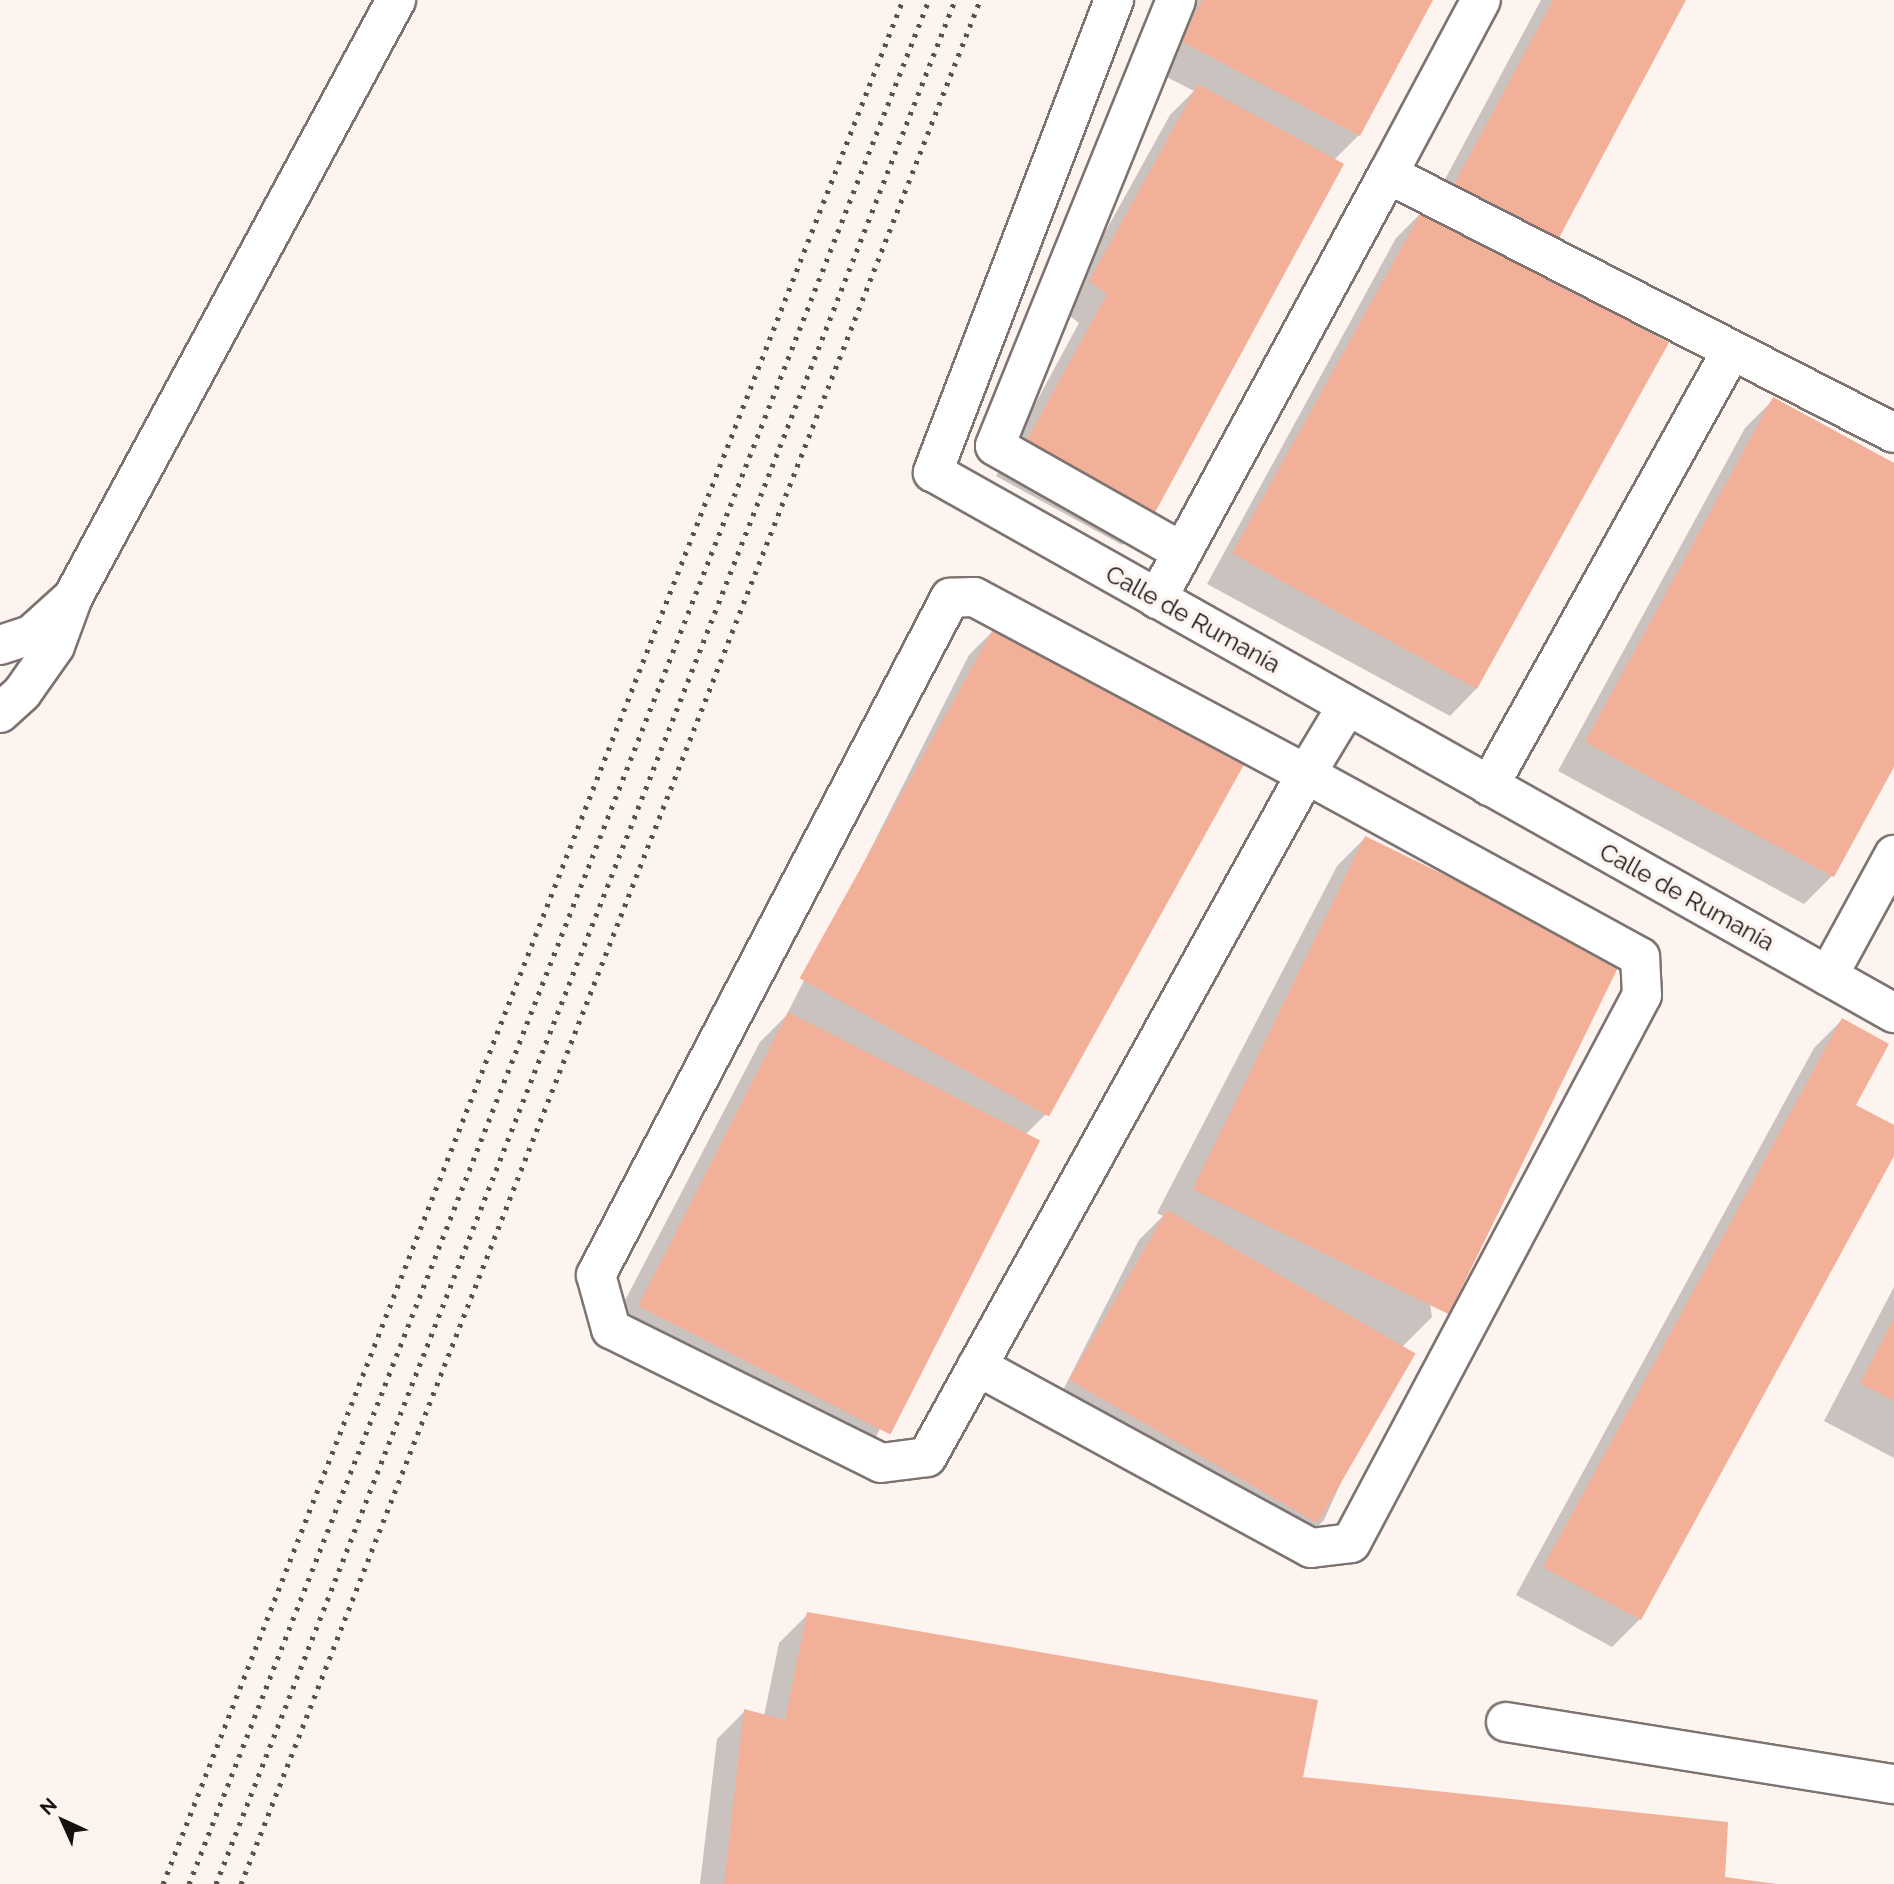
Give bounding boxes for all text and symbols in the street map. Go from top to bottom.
street label: Calle de Rumanía [1101,559,1285,679]
street label: Calle de Rumanía [1595,837,1779,957]
north arrow [28,1786,98,1856]
text: N [35,1793,61,1819]

